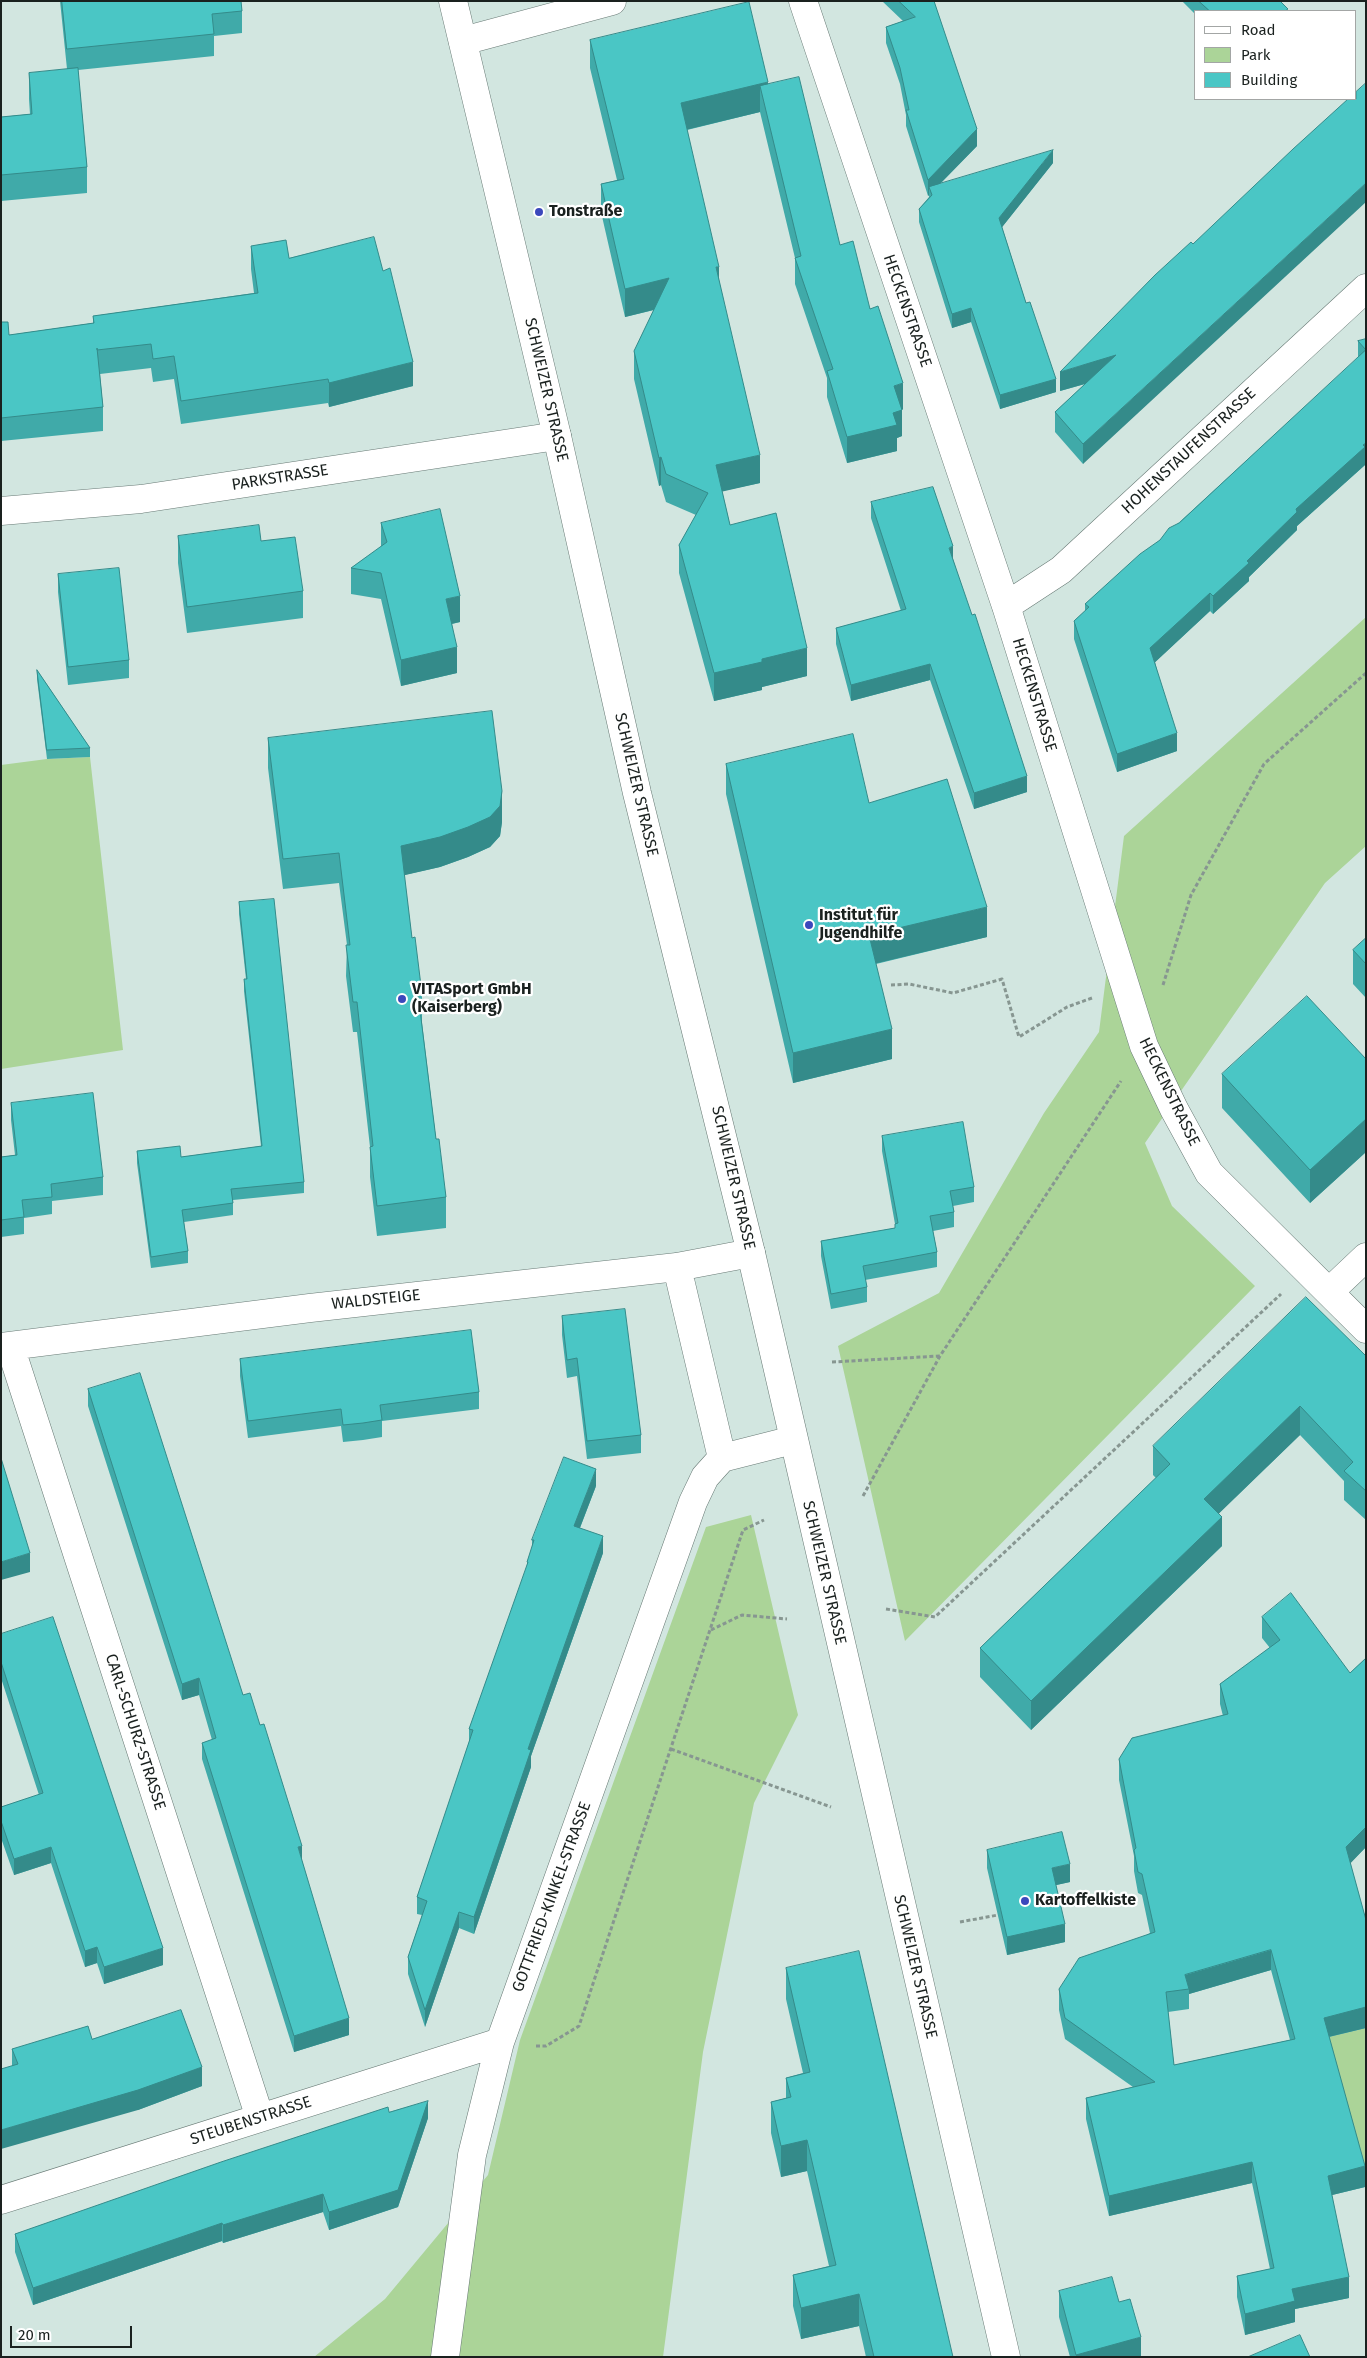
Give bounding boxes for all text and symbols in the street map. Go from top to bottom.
legend [1194,10,1357,100]
text: Road [1241,21,1276,39]
text: Park [1241,46,1271,64]
text: Building [1241,71,1297,89]
place label: Tonstraße [549,202,622,222]
marker: Tonstraße [533,206,545,218]
street label: HECKENSTRASSE [879,252,935,370]
street label: SCHWEIZER STRASSE [520,316,572,464]
street label: HOHENSTAUFENSTRASSE [1118,384,1260,518]
street label: PARKSTRASSE [230,461,330,495]
street label: HECKENSTRASSE [1008,636,1060,754]
street label: SCHWEIZER STRASSE [610,711,662,859]
place label: Institut für Jugendhilfe [819,906,902,944]
marker: Institut für Jugendhilfe [803,919,815,931]
place label: VITASport GmbH (Kaiserberg) [412,980,532,1018]
marker: VITASport GmbH (Kaiserberg) [396,993,408,1005]
street label: HECKENSTRASSE [1134,1035,1204,1149]
street label: SCHWEIZER STRASSE [707,1104,759,1252]
street label: WALDSTEIGE [331,1286,421,1314]
street label: SCHWEIZER STRASSE [798,1499,850,1647]
street label: CARL-SCHURZ-STRASSE [101,1651,169,1813]
street label: GOTTFRIED-KINKEL-STRASSE [509,1799,595,1995]
place label: Kartoffelkiste [1035,1891,1136,1911]
street label: SCHWEIZER STRASSE [889,1893,941,2041]
marker: Kartoffelkiste [1019,1895,1031,1907]
street label: STEUBENSTRASSE [188,2092,314,2150]
scale bar [12,2316,135,2348]
text: 20 m [18,2326,51,2344]

